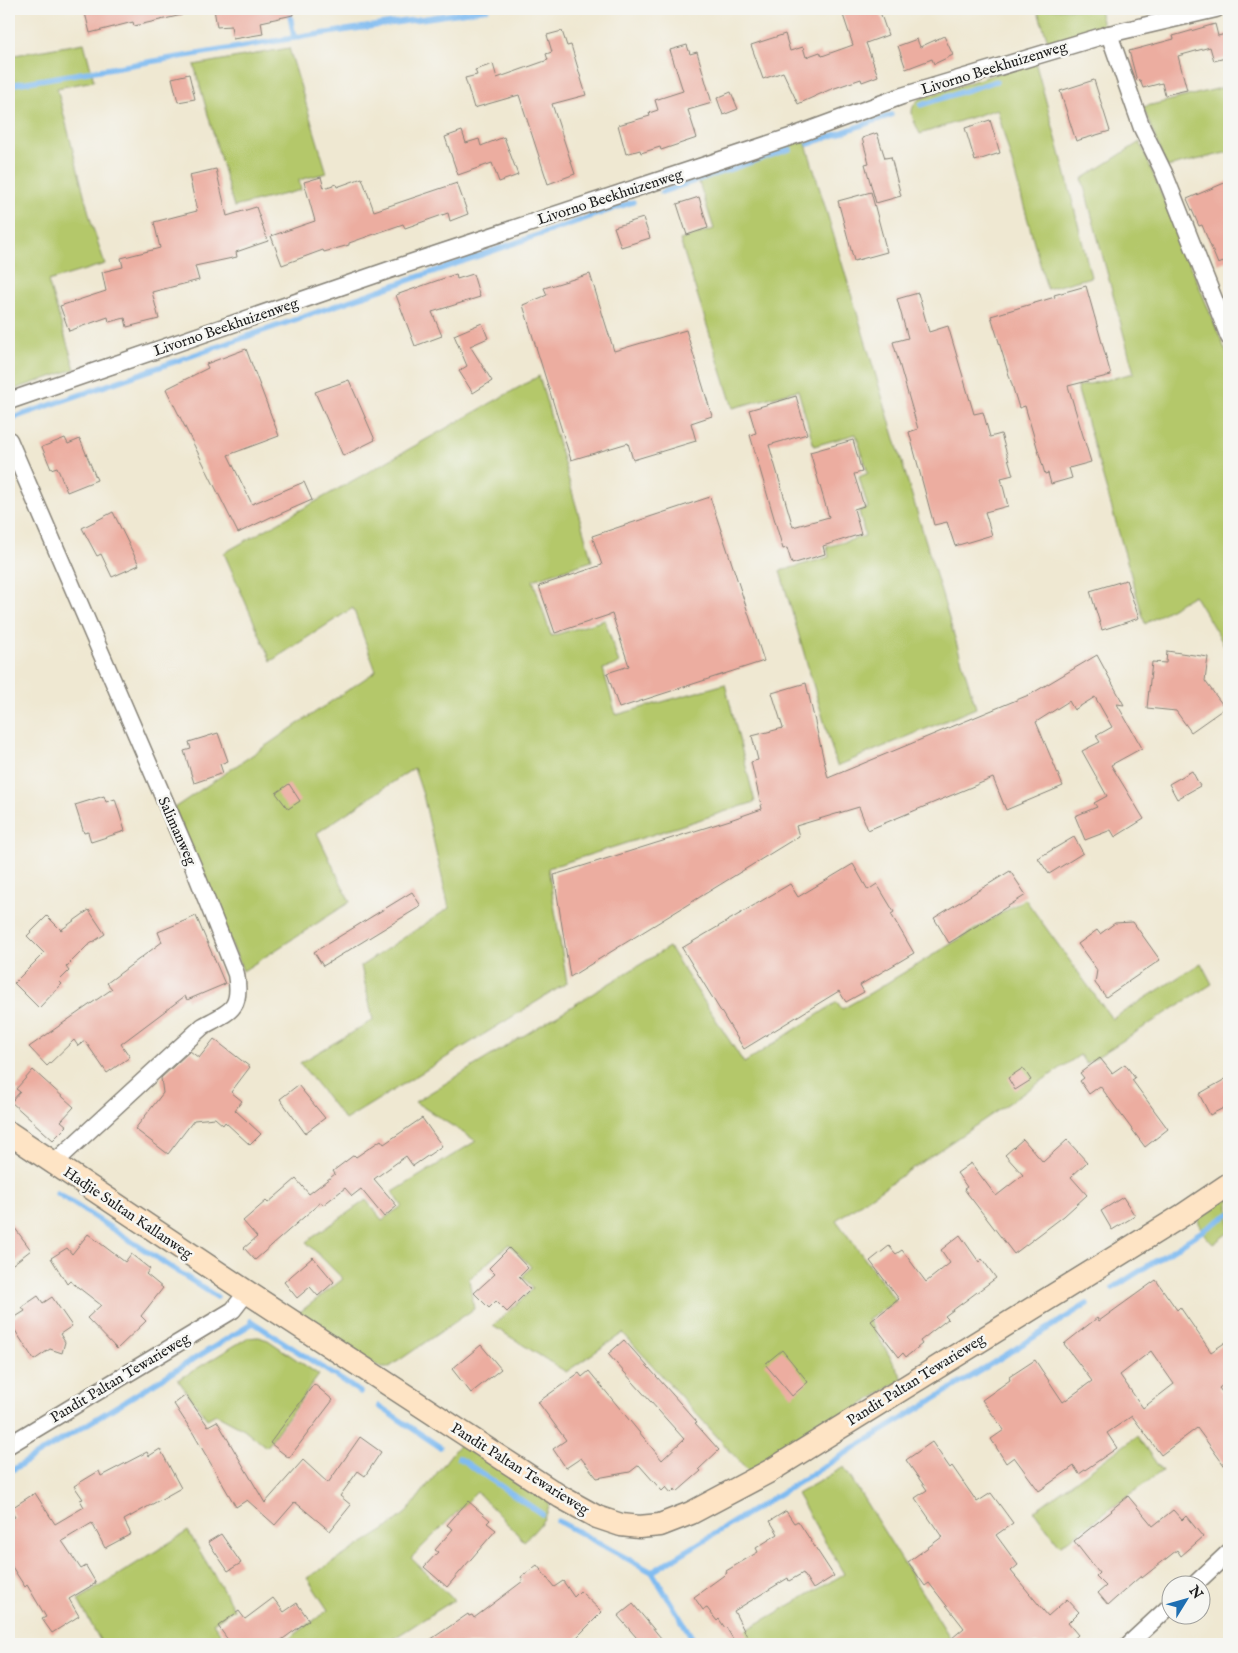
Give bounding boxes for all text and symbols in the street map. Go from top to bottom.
street label: Livorno Beekhuizenweg [919,36,1070,99]
street label: Livorno Beekhuizenweg [535,164,686,230]
street label: Livorno Beekhuizenweg [151,293,302,361]
street label: Salimanweg [153,794,201,869]
street label: Hadjie Sultan Kallanweg [60,1163,197,1264]
street label: Pandit Paltan Tewarieweg [47,1328,194,1427]
street label: Pandit Paltan Tewarieweg [843,1329,989,1430]
street label: Pandit Paltan Tewarieweg [447,1419,593,1520]
north arrow [1160,1576,1210,1626]
text: N [1184,1582,1206,1603]

